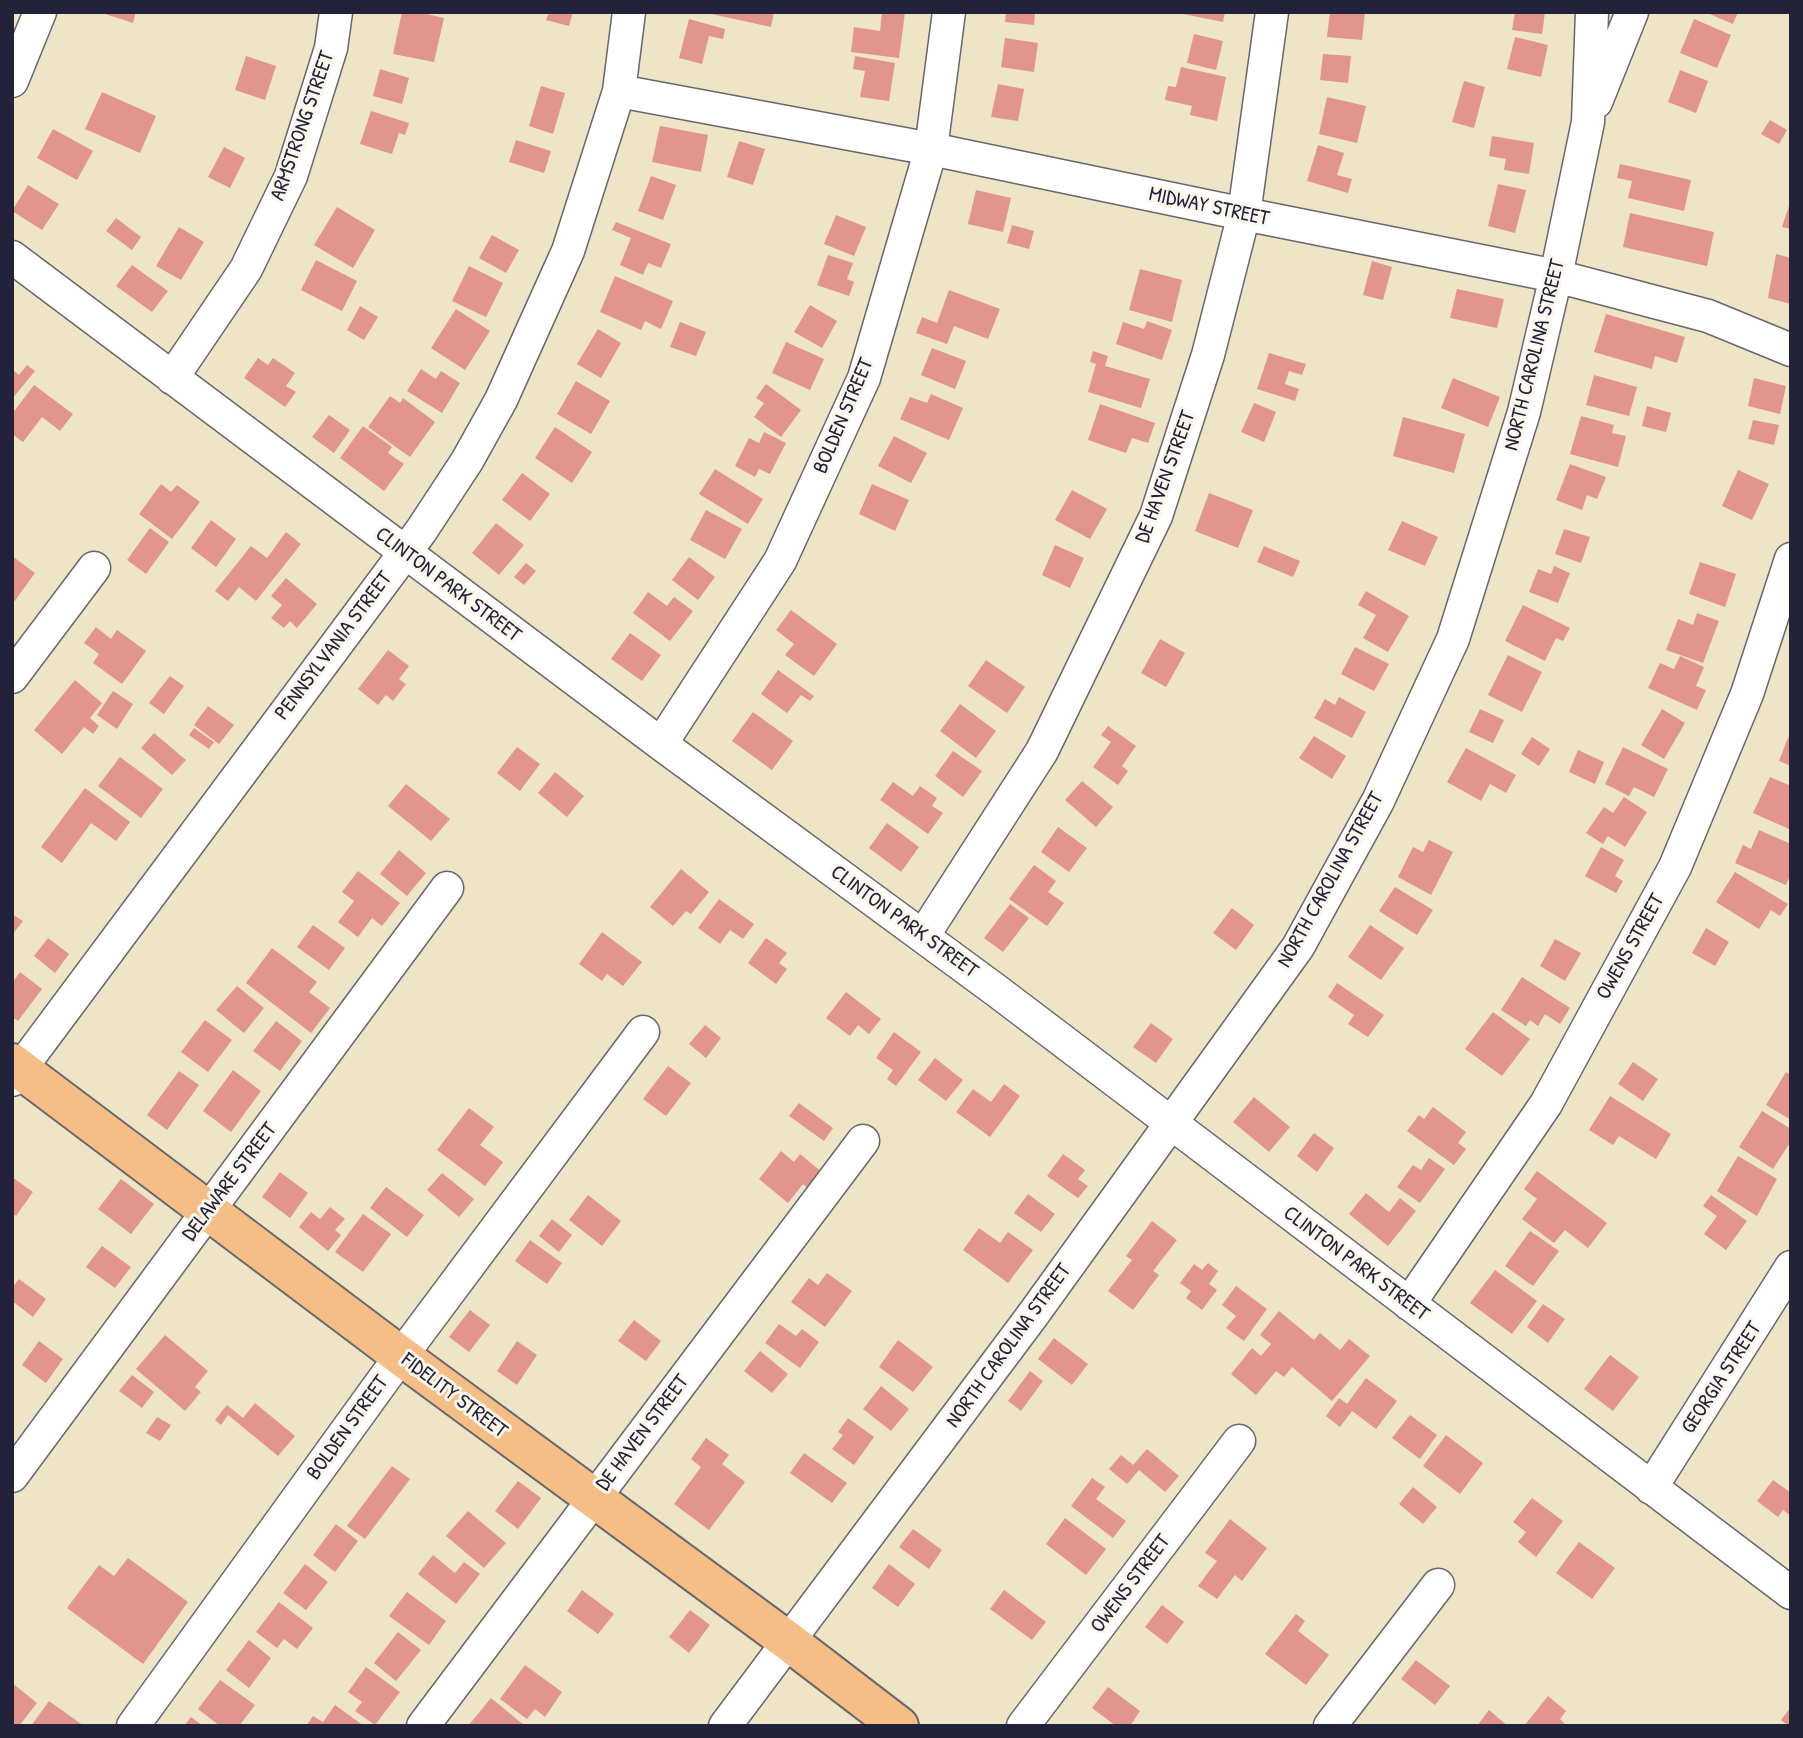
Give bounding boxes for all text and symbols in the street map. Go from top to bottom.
street label: ARMSTRONG STREET [266,48,340,204]
street label: MIDWAY STREET [1147,182,1271,232]
street label: NORTH CAROLINA STREET [1499,257,1571,453]
street label: BOLDEN STREET [808,355,880,477]
street label: DE HAVEN STREET [1130,408,1202,546]
street label: CLINTON PARK STREET [370,522,526,648]
street label: PENNSYLVANIA STREET [270,567,398,725]
street label: NORTH CAROLINA STREET [1272,788,1390,972]
street label: CLINTON PARK STREET [825,860,983,984]
street label: OWENS STREET [1592,890,1670,1004]
street label: DELAWARE STREET [177,1118,283,1246]
street label: CLINTON PARK STREET [1278,1201,1434,1327]
street label: NORTH CAROLINA STREET [941,1259,1077,1433]
street label: GEORGIA STREET [1677,1317,1767,1439]
street label: FIDELITY STREET [396,1348,512,1444]
street label: DE HAVEN STREET [591,1370,695,1496]
street label: BOLDEN STREET [302,1371,394,1485]
street label: OWENS STREET [1086,1530,1176,1638]

